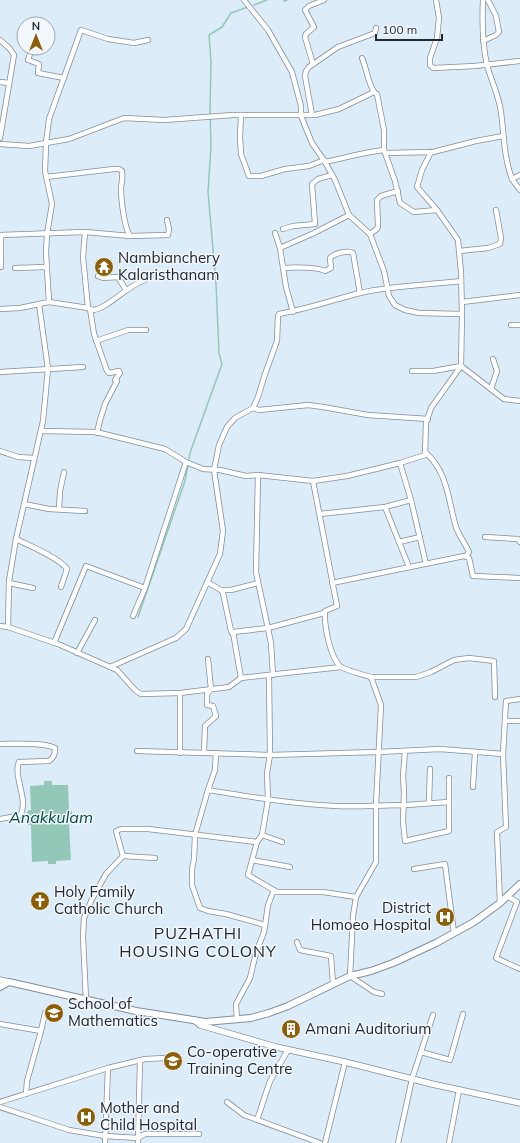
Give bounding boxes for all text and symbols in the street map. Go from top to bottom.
north arrow [16,16,56,56]
scale bar [376,16,442,42]
text: N [32,19,40,33]
text: 100 m [382,22,417,37]
place label: Nambianchery Kalaristhanam [118,248,220,284]
temple icon: Nambianchery Kalaristhanam [93,256,115,278]
water label: Anakkulam [8,807,93,827]
place label: Holy Family Catholic Church [54,882,163,918]
church icon: Holy Family Catholic Church [29,890,51,912]
place label: District Homoeo Hospital [311,898,431,934]
hospital icon: District Homoeo Hospital [434,906,456,928]
district label: PUZHATHI HOUSING COLONY [119,923,277,961]
place label: School of Mathematics [68,994,158,1030]
school or university icon: School of Mathematics [43,1002,65,1024]
building icon: Amani Auditorium [280,1018,302,1040]
place label: Amani Auditorium [305,1019,431,1038]
place label: Co-operative Training Centre [187,1042,292,1078]
school or university icon: Co-operative Training Centre [162,1050,184,1072]
place label: Mother and Child Hospital [100,1098,197,1134]
hospital icon: Mother and Child Hospital [75,1106,97,1128]

